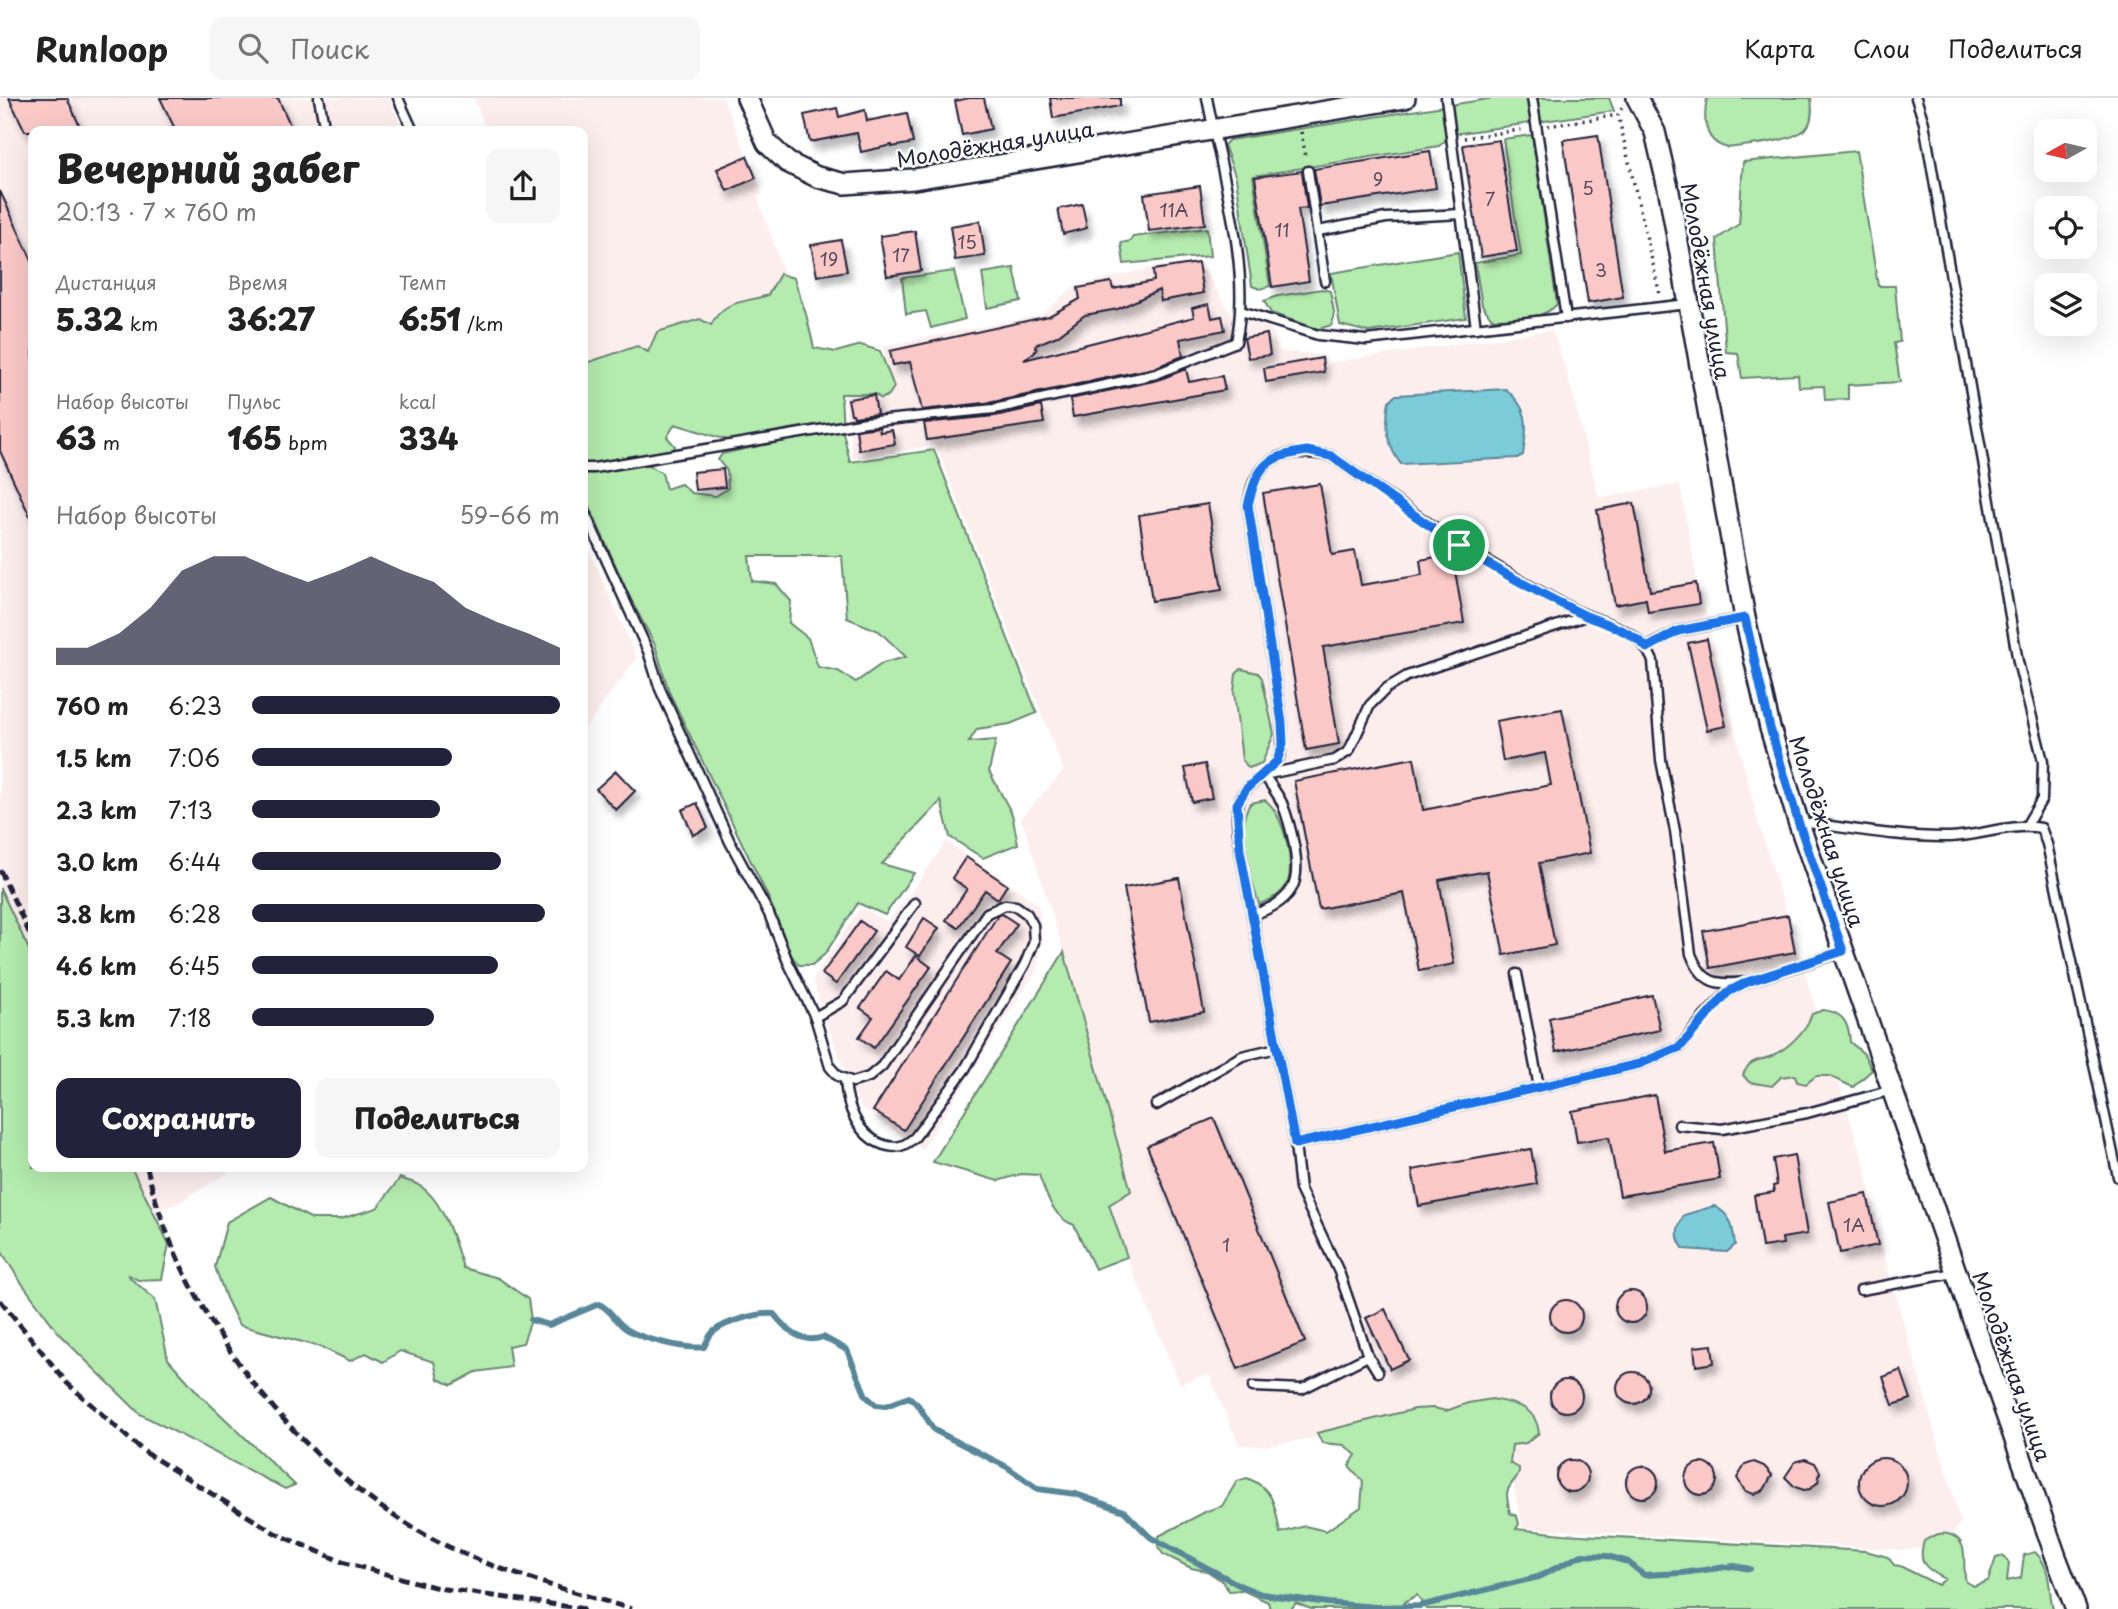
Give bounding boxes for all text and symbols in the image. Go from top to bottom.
search box [210,17,700,80]
text: Runloop [35,23,168,73]
icon: search [234,29,272,67]
text: Поиск [290,29,369,68]
text: Карта [1744,30,1815,66]
text: Слои [1853,30,1910,66]
text: Поделиться [1948,30,2083,66]
street label: Молодёжная улица [894,112,1097,174]
north arrow [2034,119,2096,182]
map controls [2034,119,2097,336]
text: Вечерний забег [56,139,359,196]
button: share [486,149,560,223]
house number: 9 [1373,165,1383,192]
house number: 5 [1582,174,1594,201]
street label: Молодёжная улица [1674,180,1740,383]
house number: 7 [1485,185,1495,212]
text: 20:13 · 7 × 760 m [56,194,257,229]
house number: 11А [1160,196,1189,223]
button: locate [2034,196,2097,259]
house number: 11 [1274,216,1290,243]
house number: 15 [957,228,977,255]
house number: 17 [892,241,910,268]
house number: 19 [820,245,838,272]
house number: 3 [1595,256,1607,283]
text: Дистанция [56,268,157,296]
text: Время [227,268,288,296]
text: Темп [399,268,447,296]
button: layers [2034,273,2097,336]
text: 5.32 [56,296,123,341]
text: 36:27 [227,296,315,341]
text: 6:51 [399,296,461,341]
text: km [123,309,158,337]
text: /km [461,309,503,337]
text: Набор высоты [56,387,189,415]
text: Пульс [227,387,281,415]
text: kcal [399,387,437,415]
text: 63 [56,415,96,460]
text: 165 [227,415,282,460]
text: 334 [399,415,458,460]
text: m [96,428,120,456]
text: bpm [282,428,328,456]
text: Набор высоты [56,497,217,532]
text: 59–66 m [460,497,560,532]
pin [1429,515,1489,575]
icon: arrive [1440,526,1478,564]
text: 760 m [56,688,129,723]
text: 6:23 [168,688,222,723]
street label: Молодёжная улица [1782,731,1874,931]
text: 1.5 km [56,740,132,775]
text: 7:06 [168,740,220,775]
text: 2.3 km [56,792,137,827]
text: 7:13 [168,792,213,827]
text: 3.0 km [56,844,138,879]
text: 6:44 [168,844,221,879]
text: 3.8 km [56,896,136,931]
text: 6:28 [168,896,221,931]
text: 4.6 km [56,948,137,983]
text: 6:45 [168,948,220,983]
text: 5.3 km [56,1000,136,1035]
text: 7:18 [168,1000,212,1035]
button: Сохранить [56,1078,301,1158]
button: Поделиться [315,1078,560,1158]
house number: 1А [1843,1211,1865,1238]
house number: 1 [1222,1231,1230,1258]
street label: Молодёжная улица [1965,1267,2061,1466]

